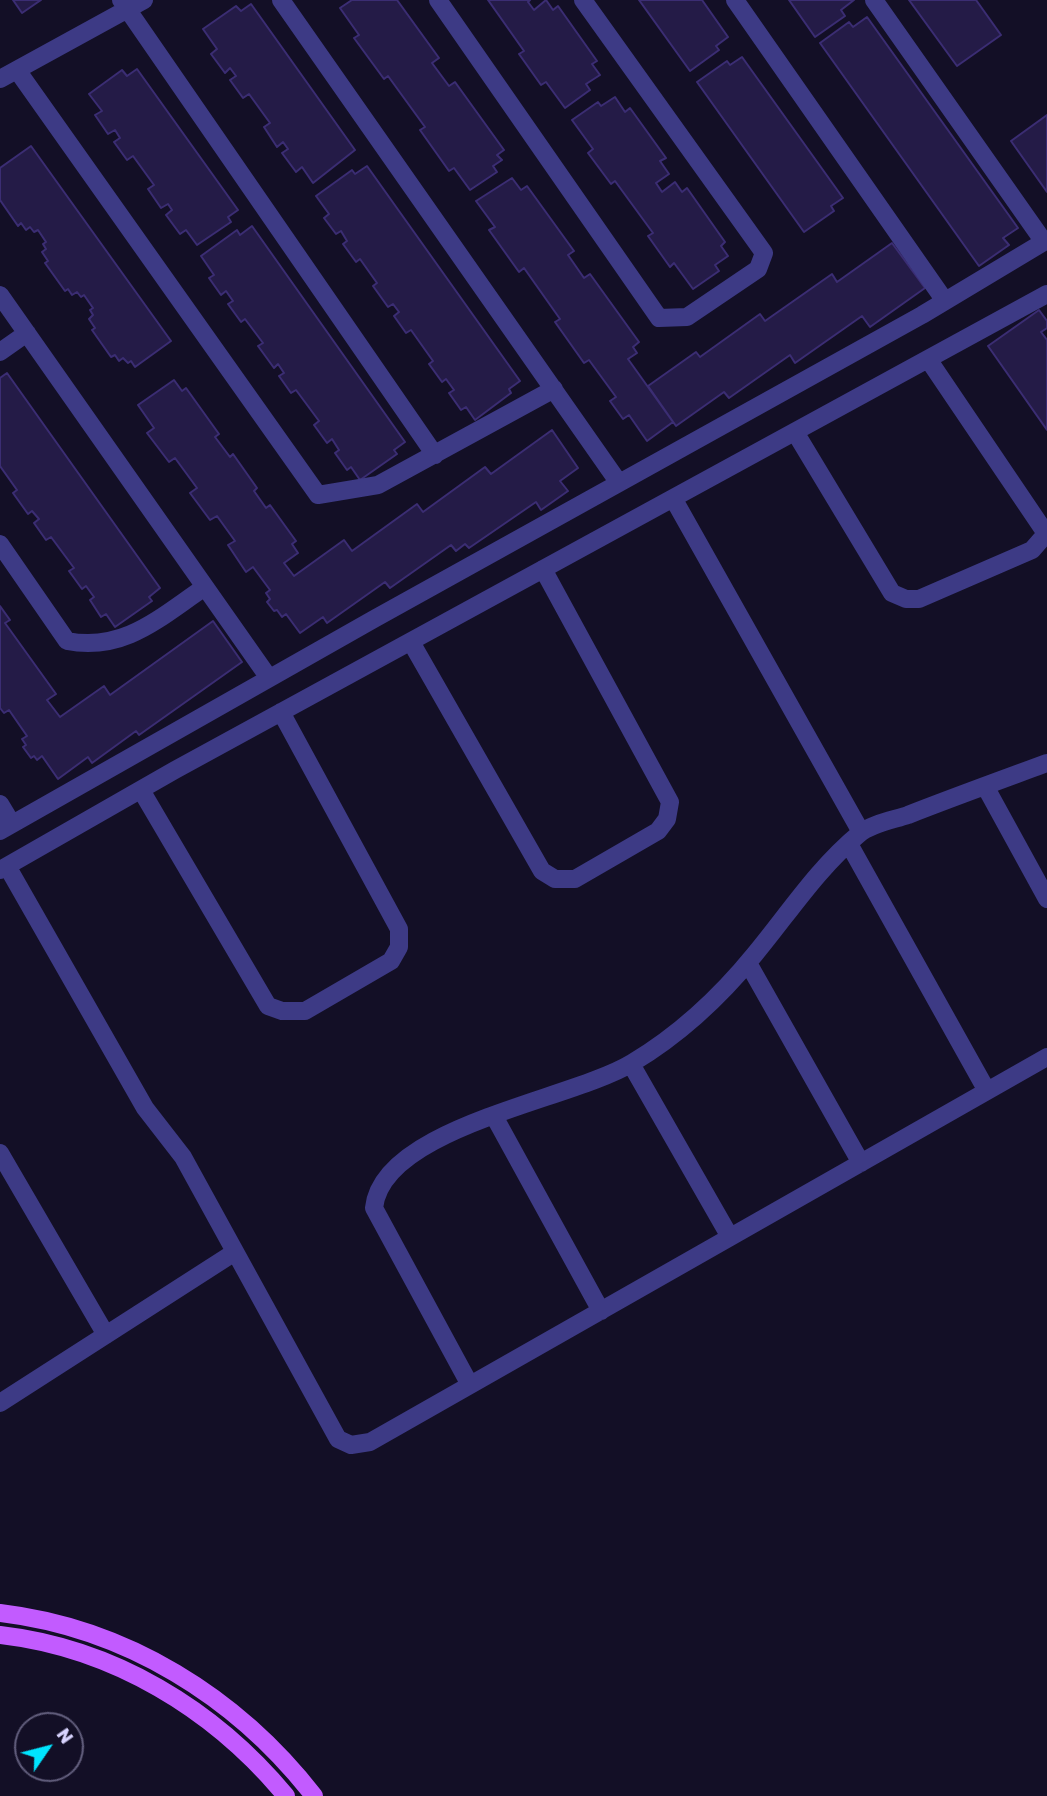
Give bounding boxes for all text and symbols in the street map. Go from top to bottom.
north arrow [14,1712,84,1782]
text: N [52,1724,78,1748]

